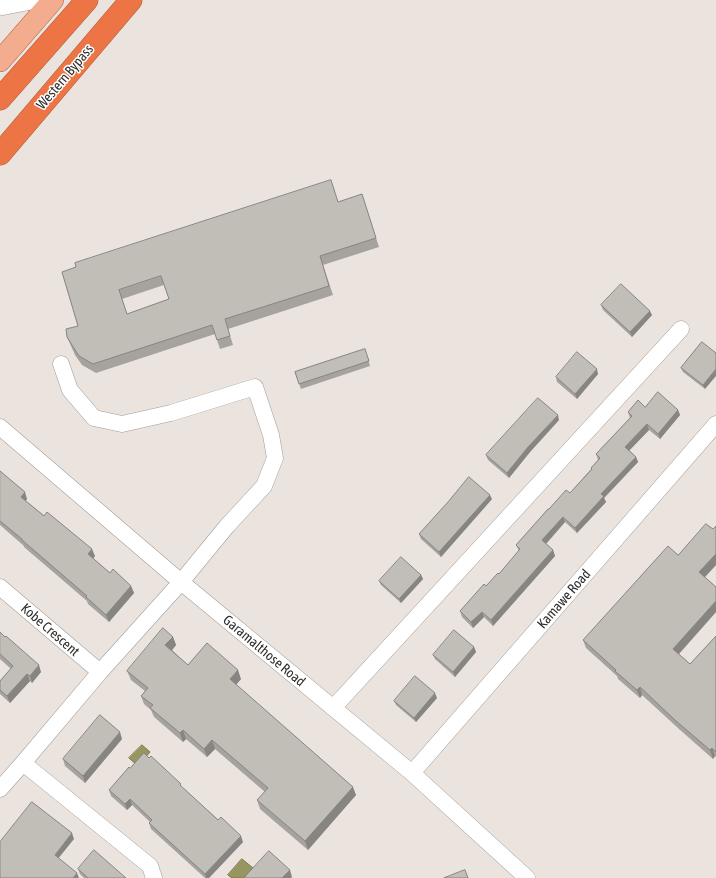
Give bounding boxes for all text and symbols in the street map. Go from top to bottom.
street label: Western Bypass [33,41,97,113]
street label: Kamawe Road [534,566,594,632]
street label: Kobe Crescent [17,600,83,660]
street label: Garamalthose Road [220,612,308,690]

